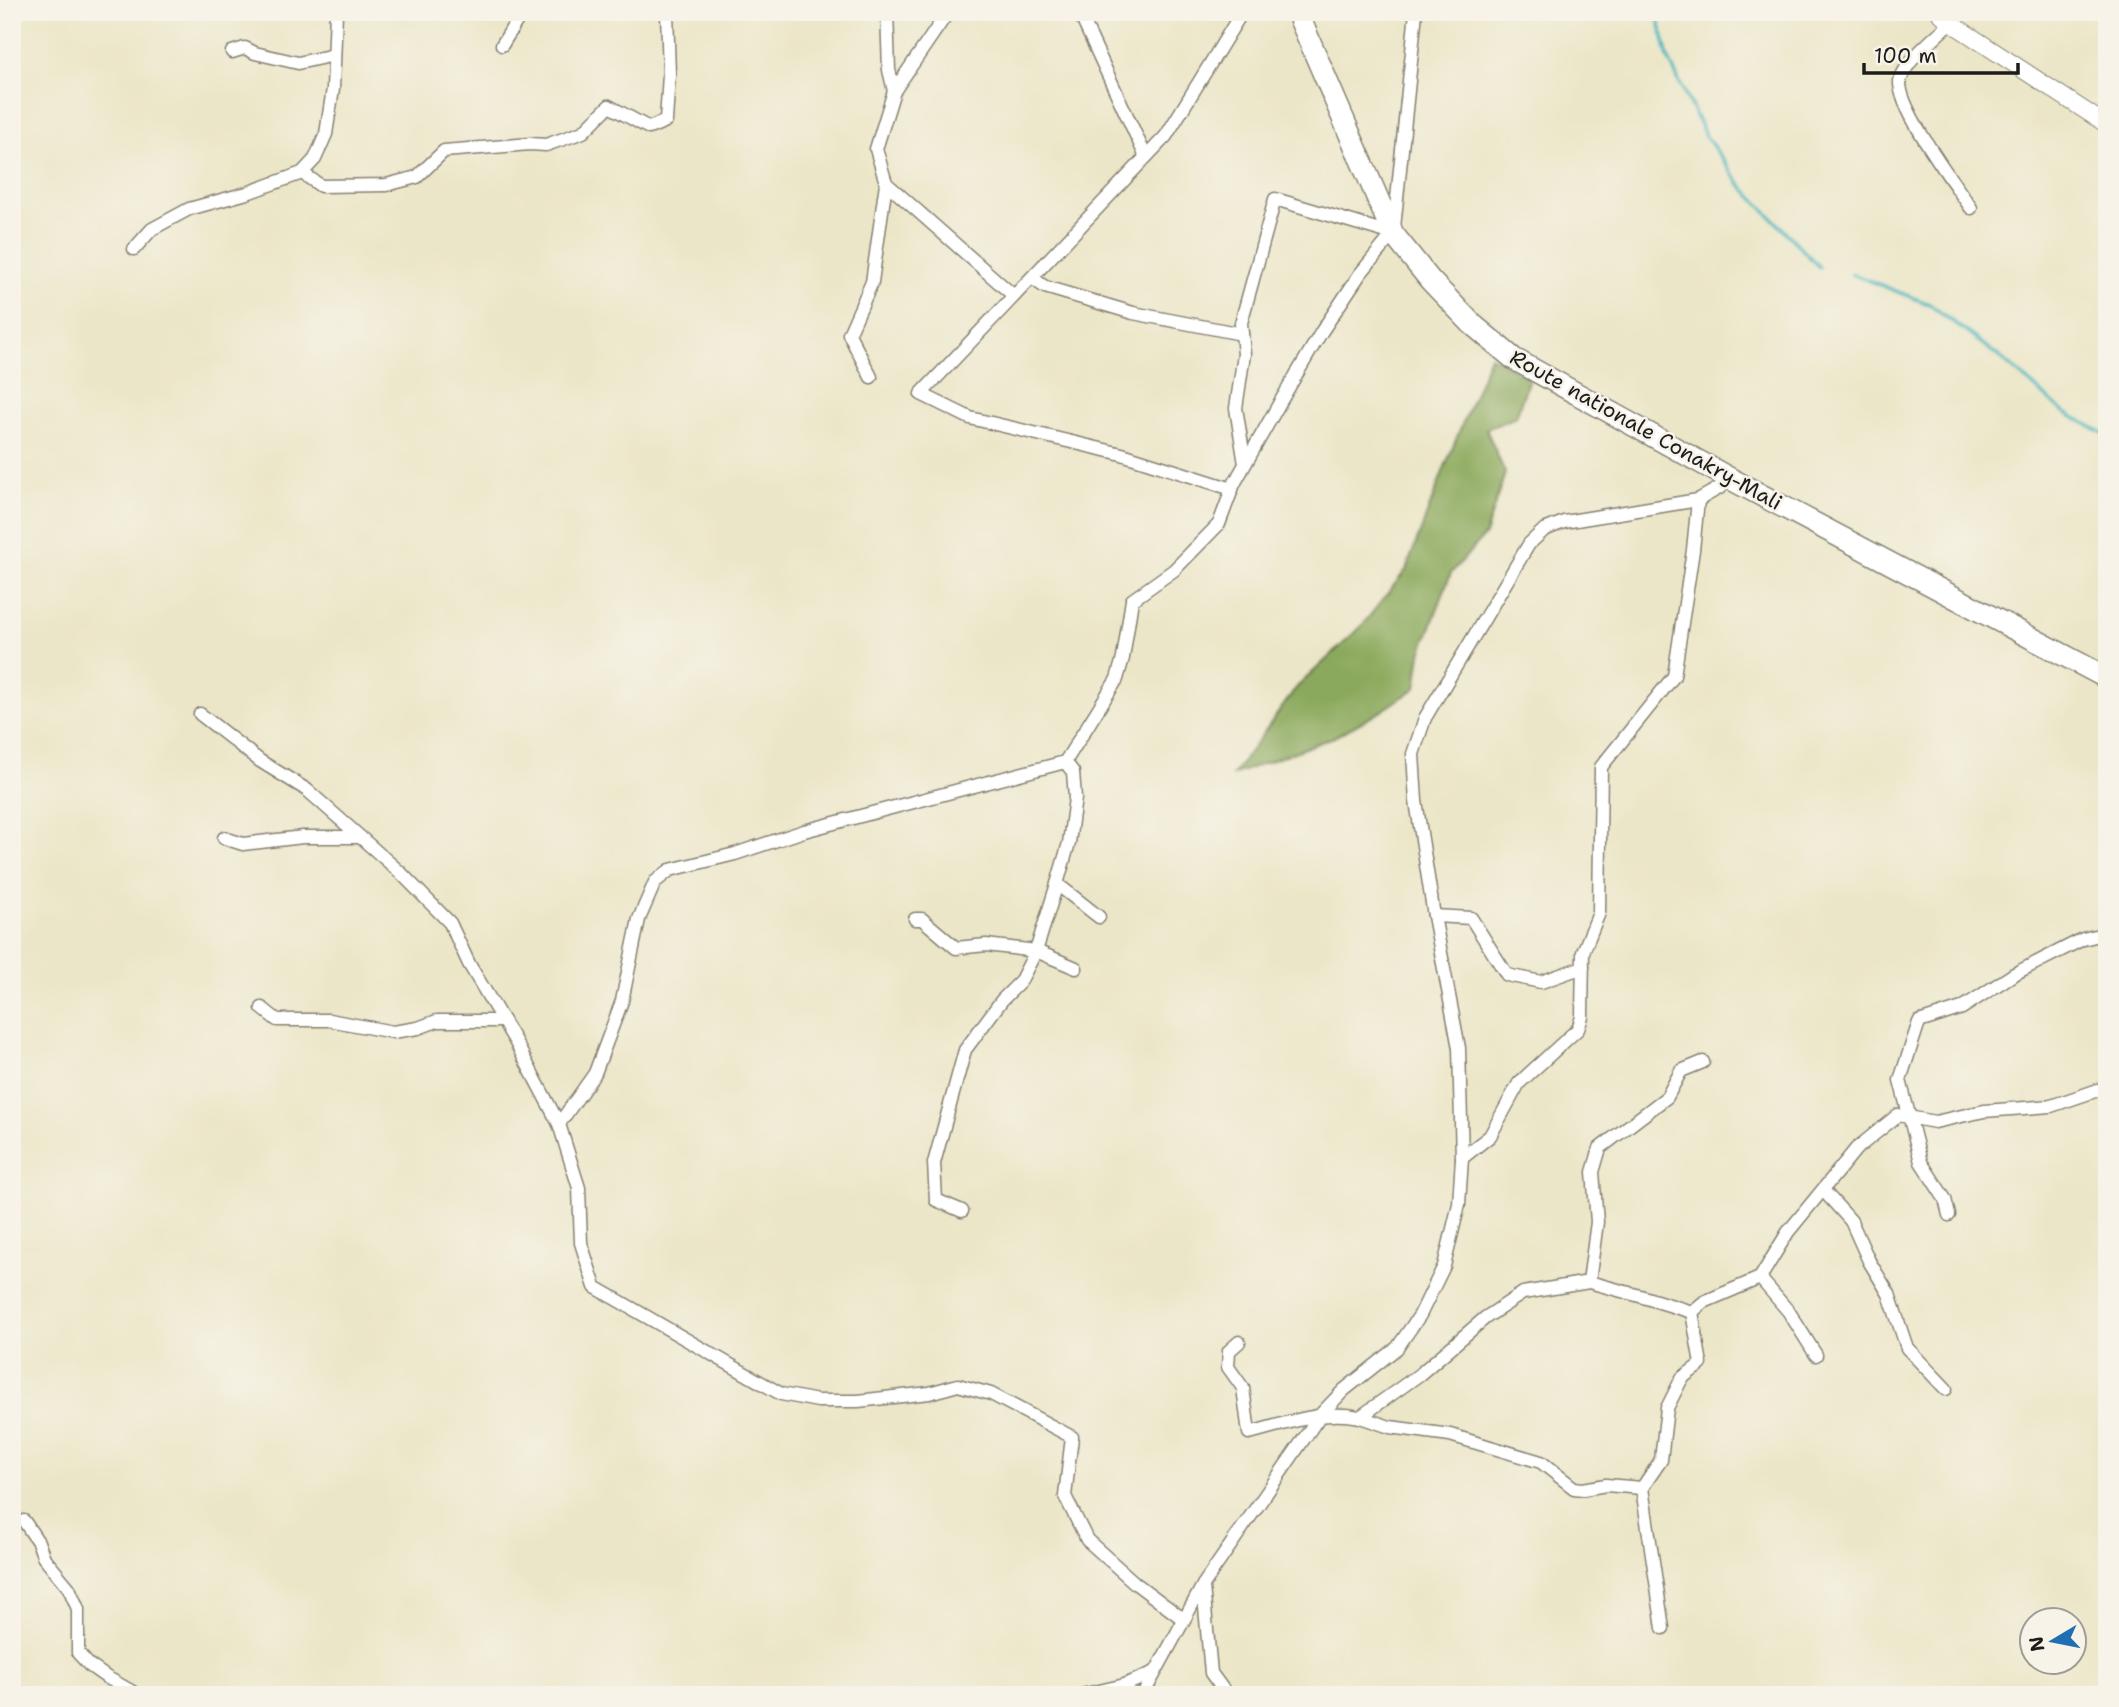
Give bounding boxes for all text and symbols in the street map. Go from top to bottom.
scale bar [1864,32,2018,76]
text: 100 m [1874,42,1937,70]
street label: Route nationale Conakry-Mali [1505,343,1787,517]
north arrow [2018,1606,2088,1676]
text: N [2023,1634,2050,1653]

